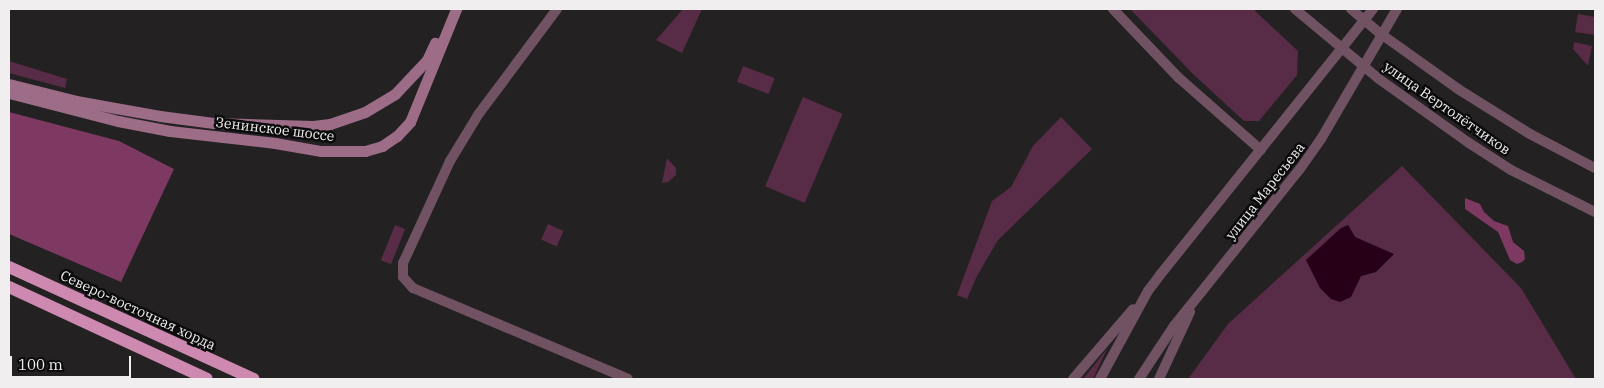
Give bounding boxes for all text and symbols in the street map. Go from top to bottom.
street label: улица Вертолётчиков [1381,58,1513,158]
street label: Зенинское шоссе [215,113,335,145]
street label: улица Маресьева [1222,139,1308,243]
street label: Северо-восточная хорда [58,267,218,353]
scale bar [12,346,134,378]
text: 100 m [18,355,63,374]

